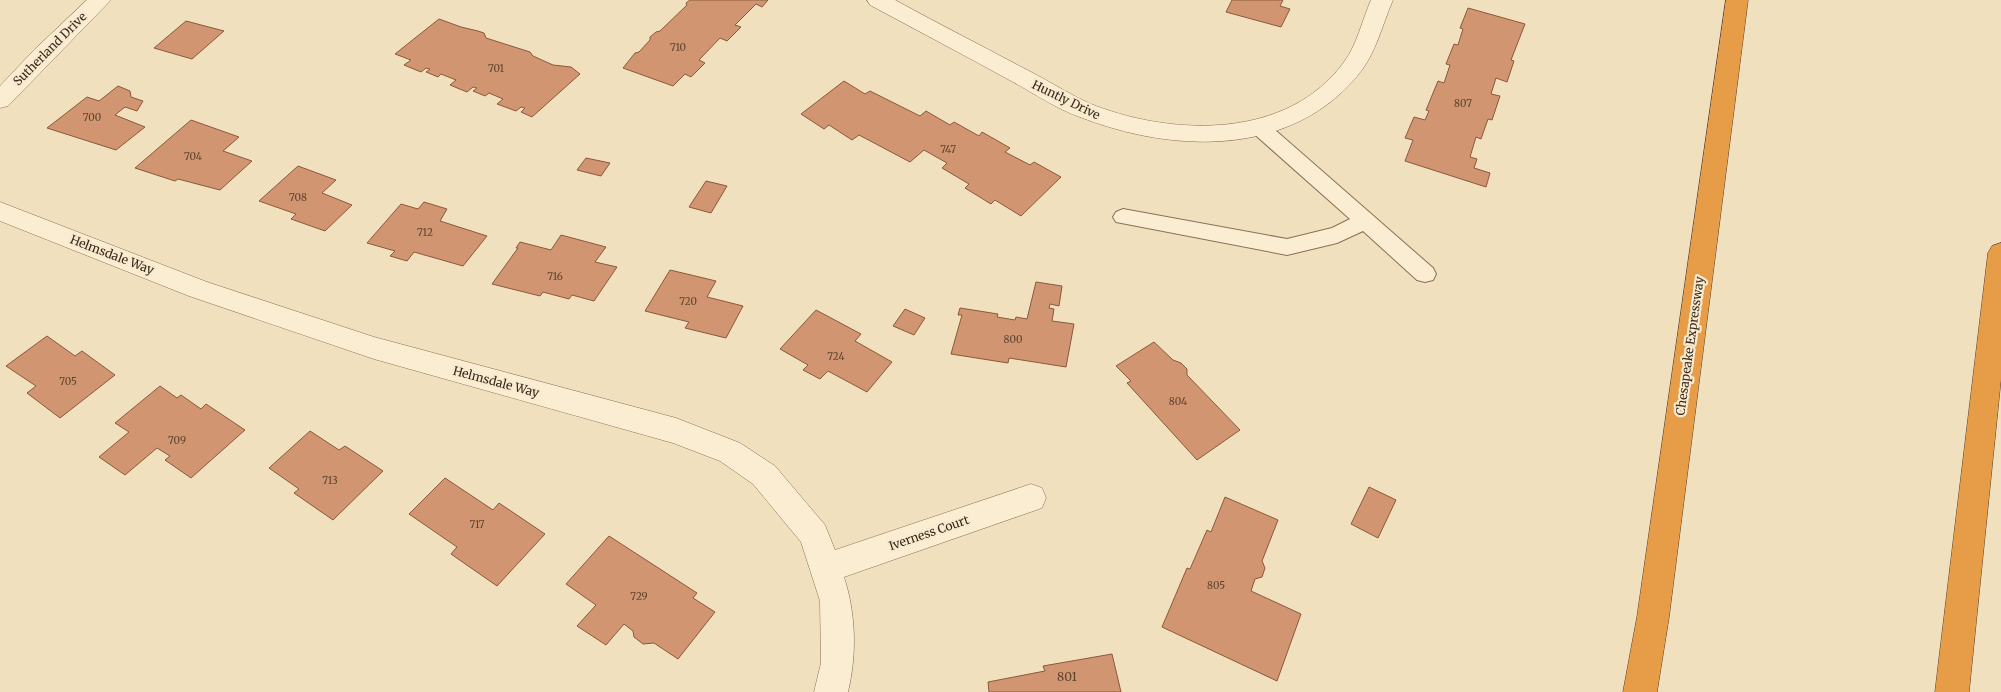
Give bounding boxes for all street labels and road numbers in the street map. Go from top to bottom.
street label: Sutherland Drive [10,9,89,88]
street label: Huntly Drive [1030,77,1103,122]
street label: Helmsdale Way [68,232,156,277]
street label: Chesapeake Expressway [1672,275,1707,416]
street label: Helmsdale Way [451,363,541,400]
street label: Iverness Court [887,512,971,553]

